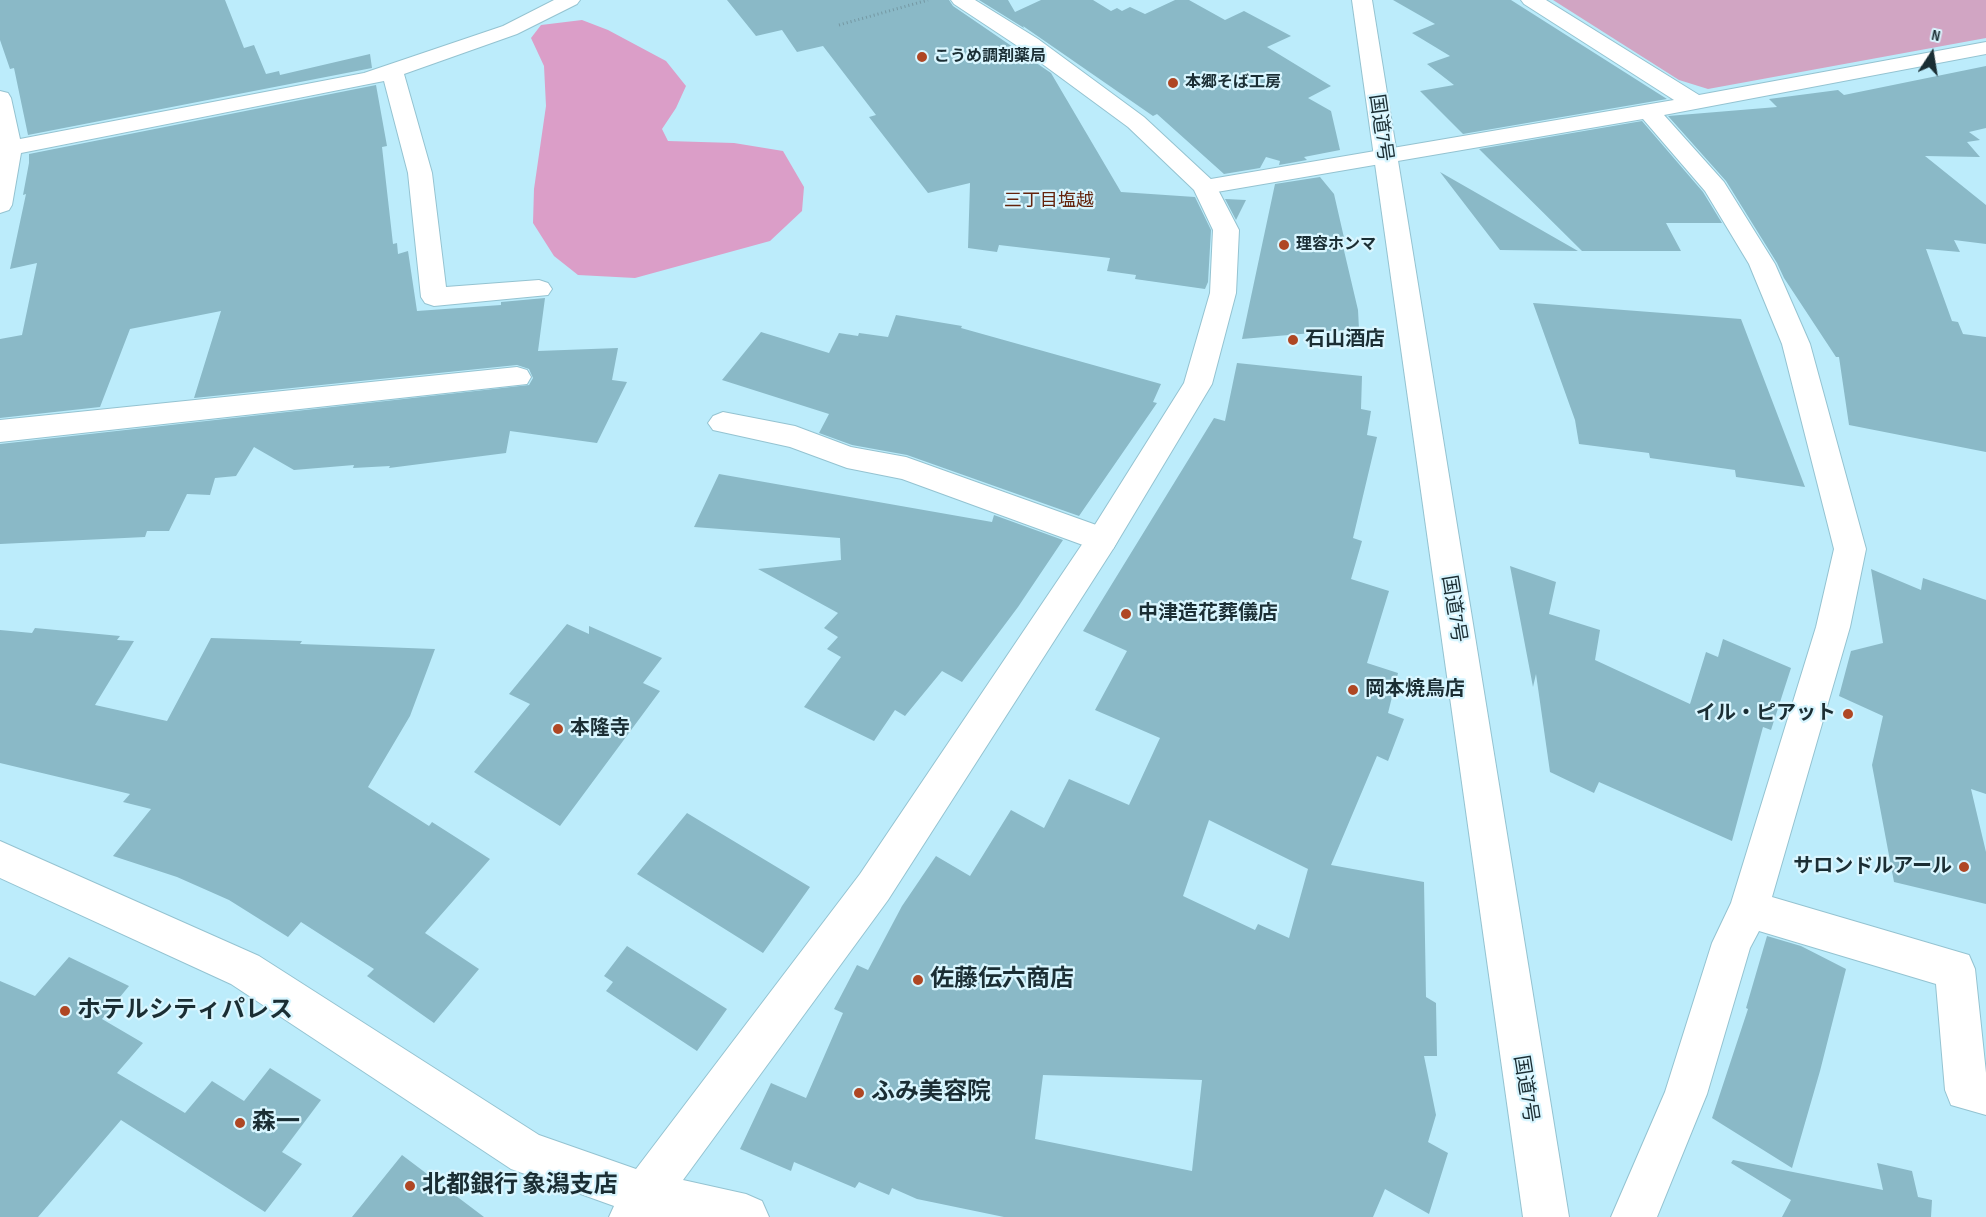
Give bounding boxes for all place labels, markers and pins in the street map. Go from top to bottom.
place label: こうめ調剤薬局 [934,47,1046,67]
marker: こうめ調剤薬局 [915,50,929,64]
place label: 本郷そば工房 [1185,73,1281,93]
marker: 本郷そば工房 [1166,76,1180,90]
place label: 理容ホンマ [1296,235,1376,255]
marker: 理容ホンマ [1277,238,1291,252]
place label: 石山酒店 [1305,328,1385,352]
marker: 石山酒店 [1286,333,1300,347]
place label: 中津造花葬儀店 [1138,602,1278,626]
marker: 中津造花葬儀店 [1119,607,1133,621]
place label: 岡本焼鳥店 [1365,678,1465,702]
marker: 岡本焼鳥店 [1346,683,1360,697]
place label: イル・ピアット [1696,702,1836,726]
marker: イル・ピアット [1841,707,1855,721]
place label: 本隆寺 [570,717,630,741]
marker: 本隆寺 [551,722,565,736]
place label: サロンドルアール [1793,855,1952,879]
marker: サロンドルアール [1957,860,1971,874]
place label: 佐藤伝六商店 [930,966,1074,994]
marker: 佐藤伝六商店 [911,973,925,987]
place label: ホテルシティパレス [77,997,293,1025]
marker: ホテルシティパレス [58,1004,72,1018]
place label: ふみ美容院 [871,1079,991,1107]
marker: ふみ美容院 [852,1086,866,1100]
place label: 森一 [252,1109,300,1137]
marker: 森一 [233,1116,247,1130]
place label: 北都銀行 象潟支店 [422,1172,618,1200]
marker: 北都銀行 象潟支店 [403,1179,417,1193]

